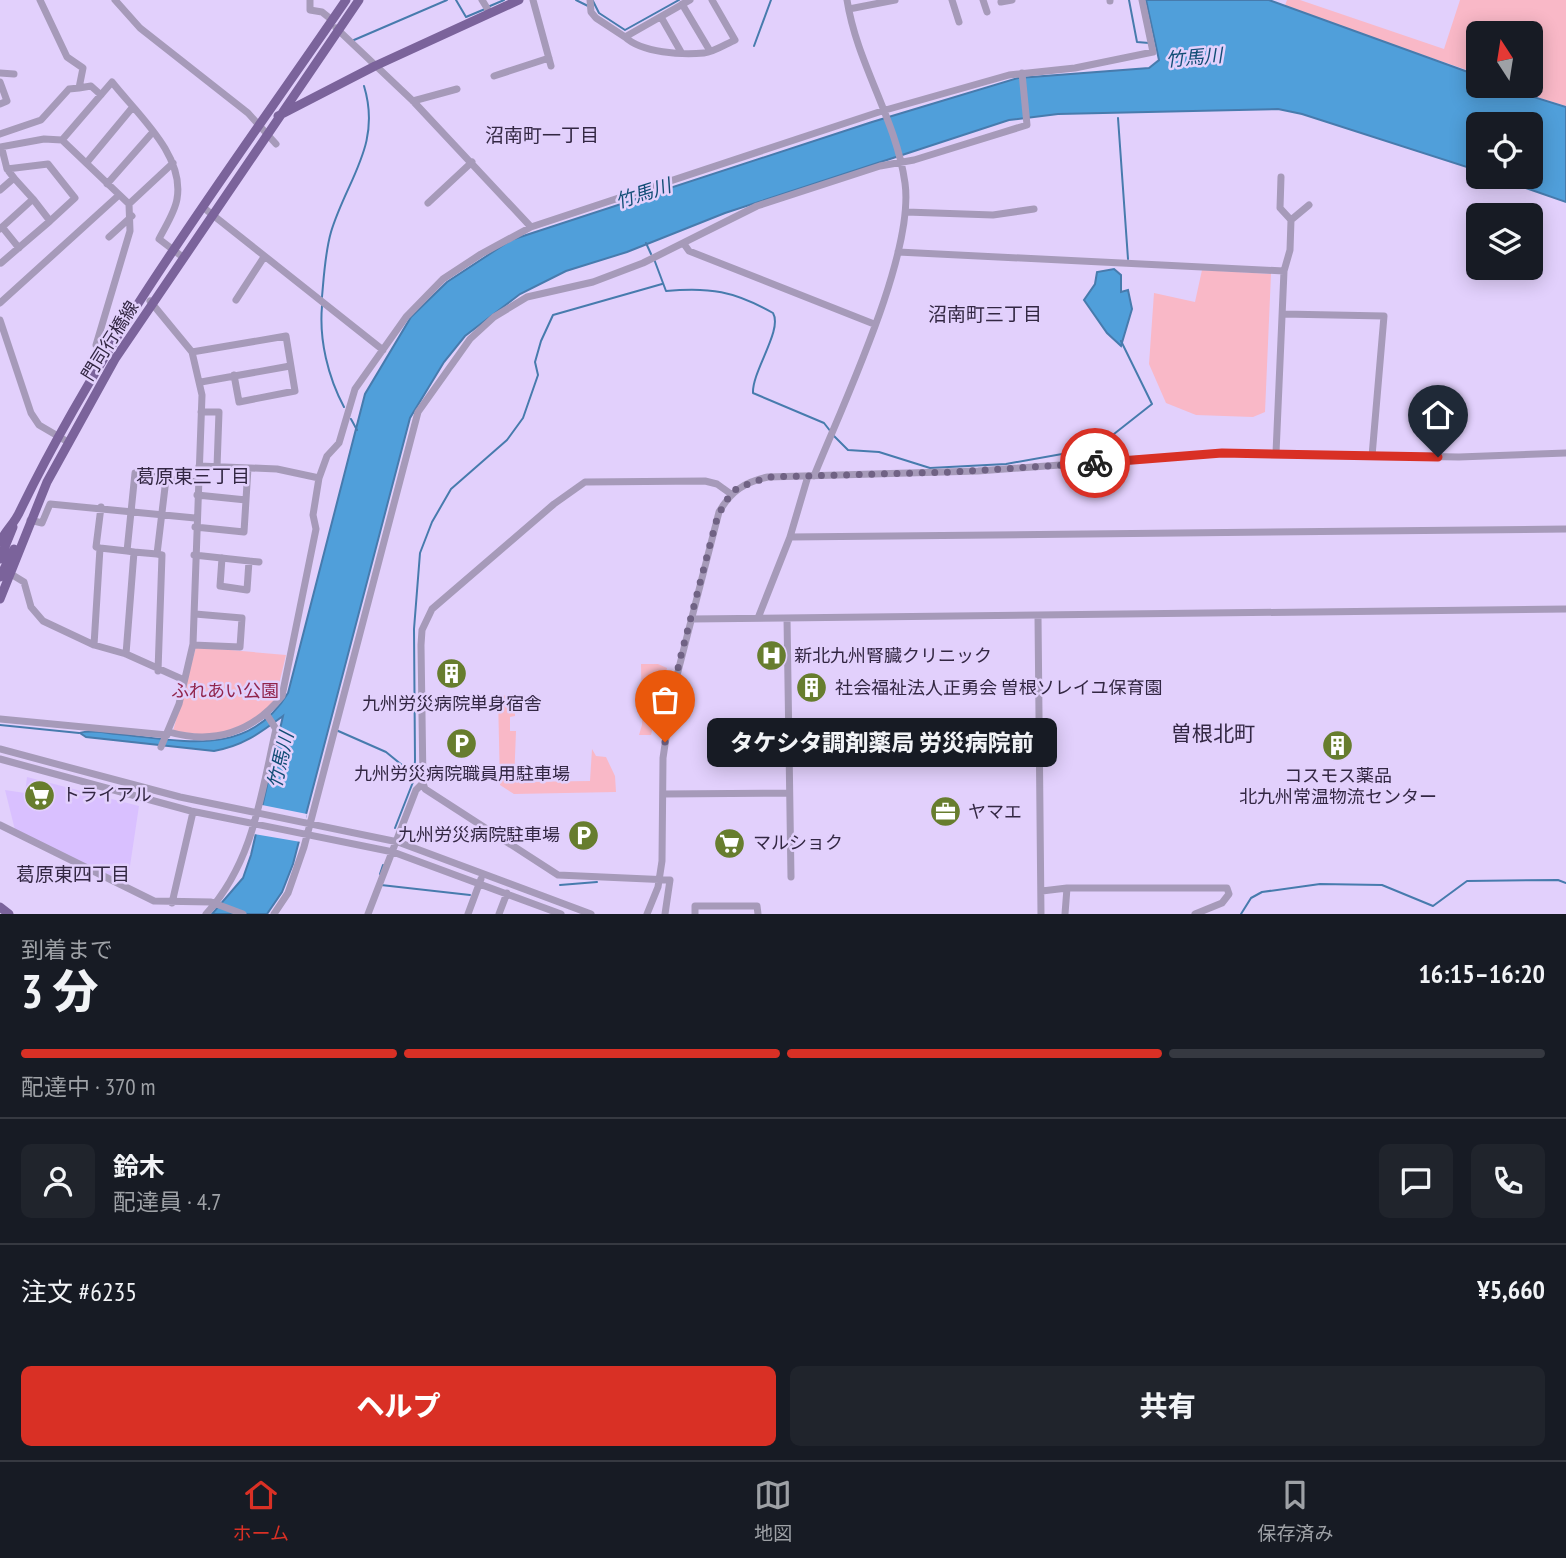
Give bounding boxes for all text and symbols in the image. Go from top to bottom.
north arrow [1466,21,1544,98]
map controls [1466,21,1543,280]
water label: 竹馬川 [1165,42,1225,71]
button: locate [1466,112,1543,189]
district label: 沼南町一丁目 [485,123,599,147]
water label: 竹馬川 [612,172,676,213]
button: layers [1466,203,1543,280]
street label: 門司行橋線 [76,296,143,385]
district label: 沼南町三丁目 [928,302,1042,326]
pin [1408,385,1468,457]
icon: home [1419,396,1457,434]
courier [1060,428,1130,498]
icon: bike [1076,444,1114,482]
district label: 葛原東三丁目 [136,464,250,488]
hospital icon: 新北九州腎臓クリニック [754,639,788,673]
place label: 新北九州腎臓クリニック [794,644,992,667]
building icon: 九州労災病院単身宿舎 [435,656,469,690]
pin [635,670,695,742]
building icon: 社会福祉法人正勇会 曽根ソレイユ保育園 [795,671,829,705]
place label: 社会福祉法人正勇会 曽根ソレイユ保育園 [835,676,1162,699]
park label: ふれあい公園 [171,679,279,702]
icon: bag [646,681,684,719]
place label: 九州労災病院単身宿舎 [362,692,542,715]
callout: タケシタ調剤薬局 労災病院前 [707,718,1057,766]
district label: 曽根北町 [1171,720,1255,747]
parking icon: 九州労災病院職員用駐車場 [445,726,479,760]
water label: 竹馬川 [262,728,299,790]
text: タケシタ調剤薬局 労災病院前 [730,728,1034,757]
building icon: コスモス薬品 北九州常温物流センター [1321,728,1355,762]
place label: 九州労災病院職員用駐車場 [354,762,570,785]
place label: コスモス薬品 北九州常温物流センター [1239,764,1437,808]
supermarket icon: トライアル [22,778,56,812]
place label: トライアル [62,783,152,806]
office icon: ヤマエ [928,795,962,829]
place label: ヤマエ [968,800,1022,823]
parking icon: 九州労災病院駐車場 [566,818,600,852]
place label: 九州労災病院駐車場 [398,823,560,846]
supermarket icon: マルショク [713,826,747,860]
place label: マルショク [753,831,843,854]
district label: 葛原東四丁目 [16,862,130,886]
text: 到着まで [21,935,113,964]
text: 16:15–16:20 [1418,957,1545,990]
text: 3 分 [21,961,98,1021]
text: 配達中 · 370 m [21,1072,156,1101]
button: person [21,1144,95,1218]
button: chat [1379,1144,1453,1218]
button: phone [1471,1144,1545,1218]
text: 鈴木 [113,1150,165,1183]
text: 配達員 · 4.7 [113,1187,221,1216]
text: ¥5,660 [1477,1273,1545,1306]
text: 注文 #6235 [21,1275,137,1308]
button: ヘルプ [21,1366,776,1446]
button: 共有 [790,1366,1545,1446]
tab: ホーム [233,1476,289,1545]
tab: 地図 [754,1476,792,1545]
tab: 保存済み [1257,1476,1333,1545]

